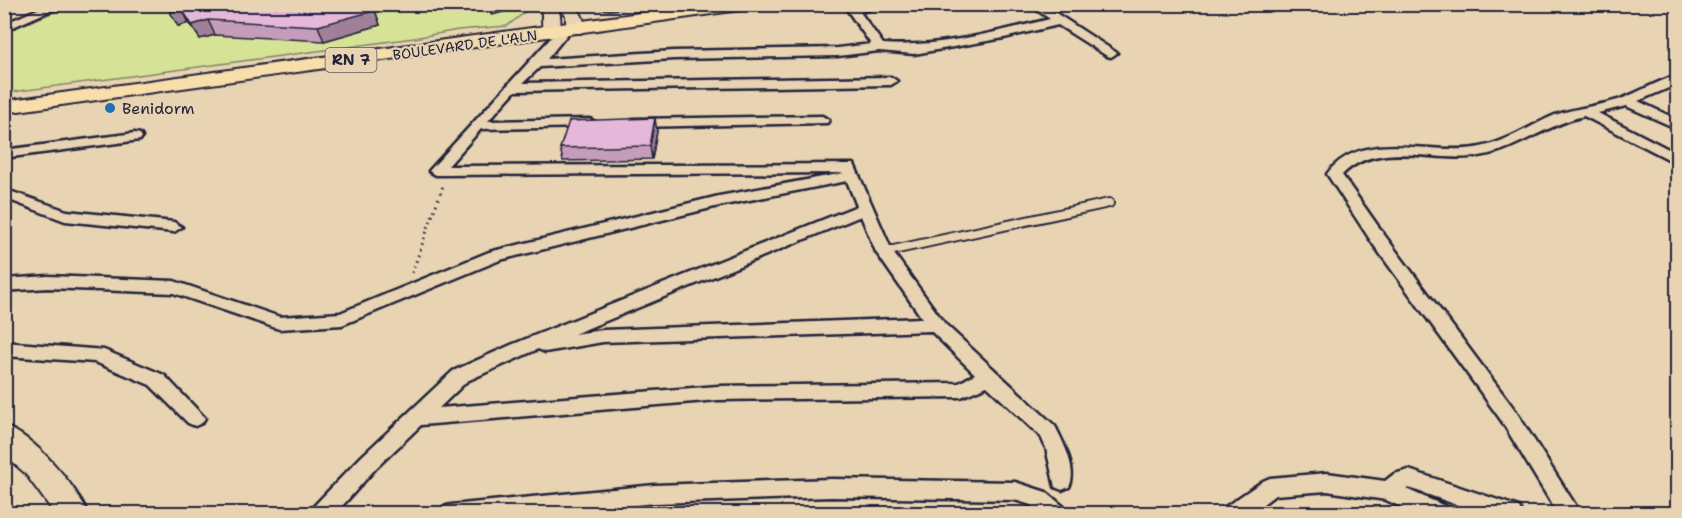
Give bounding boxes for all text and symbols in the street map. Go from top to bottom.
street label: BOULEVARD DE L'ALN [392,26,538,64]
road number: RN 7 [326,48,376,72]
place label: Benidorm [122,98,195,119]
marker: Benidorm [103,101,117,115]

